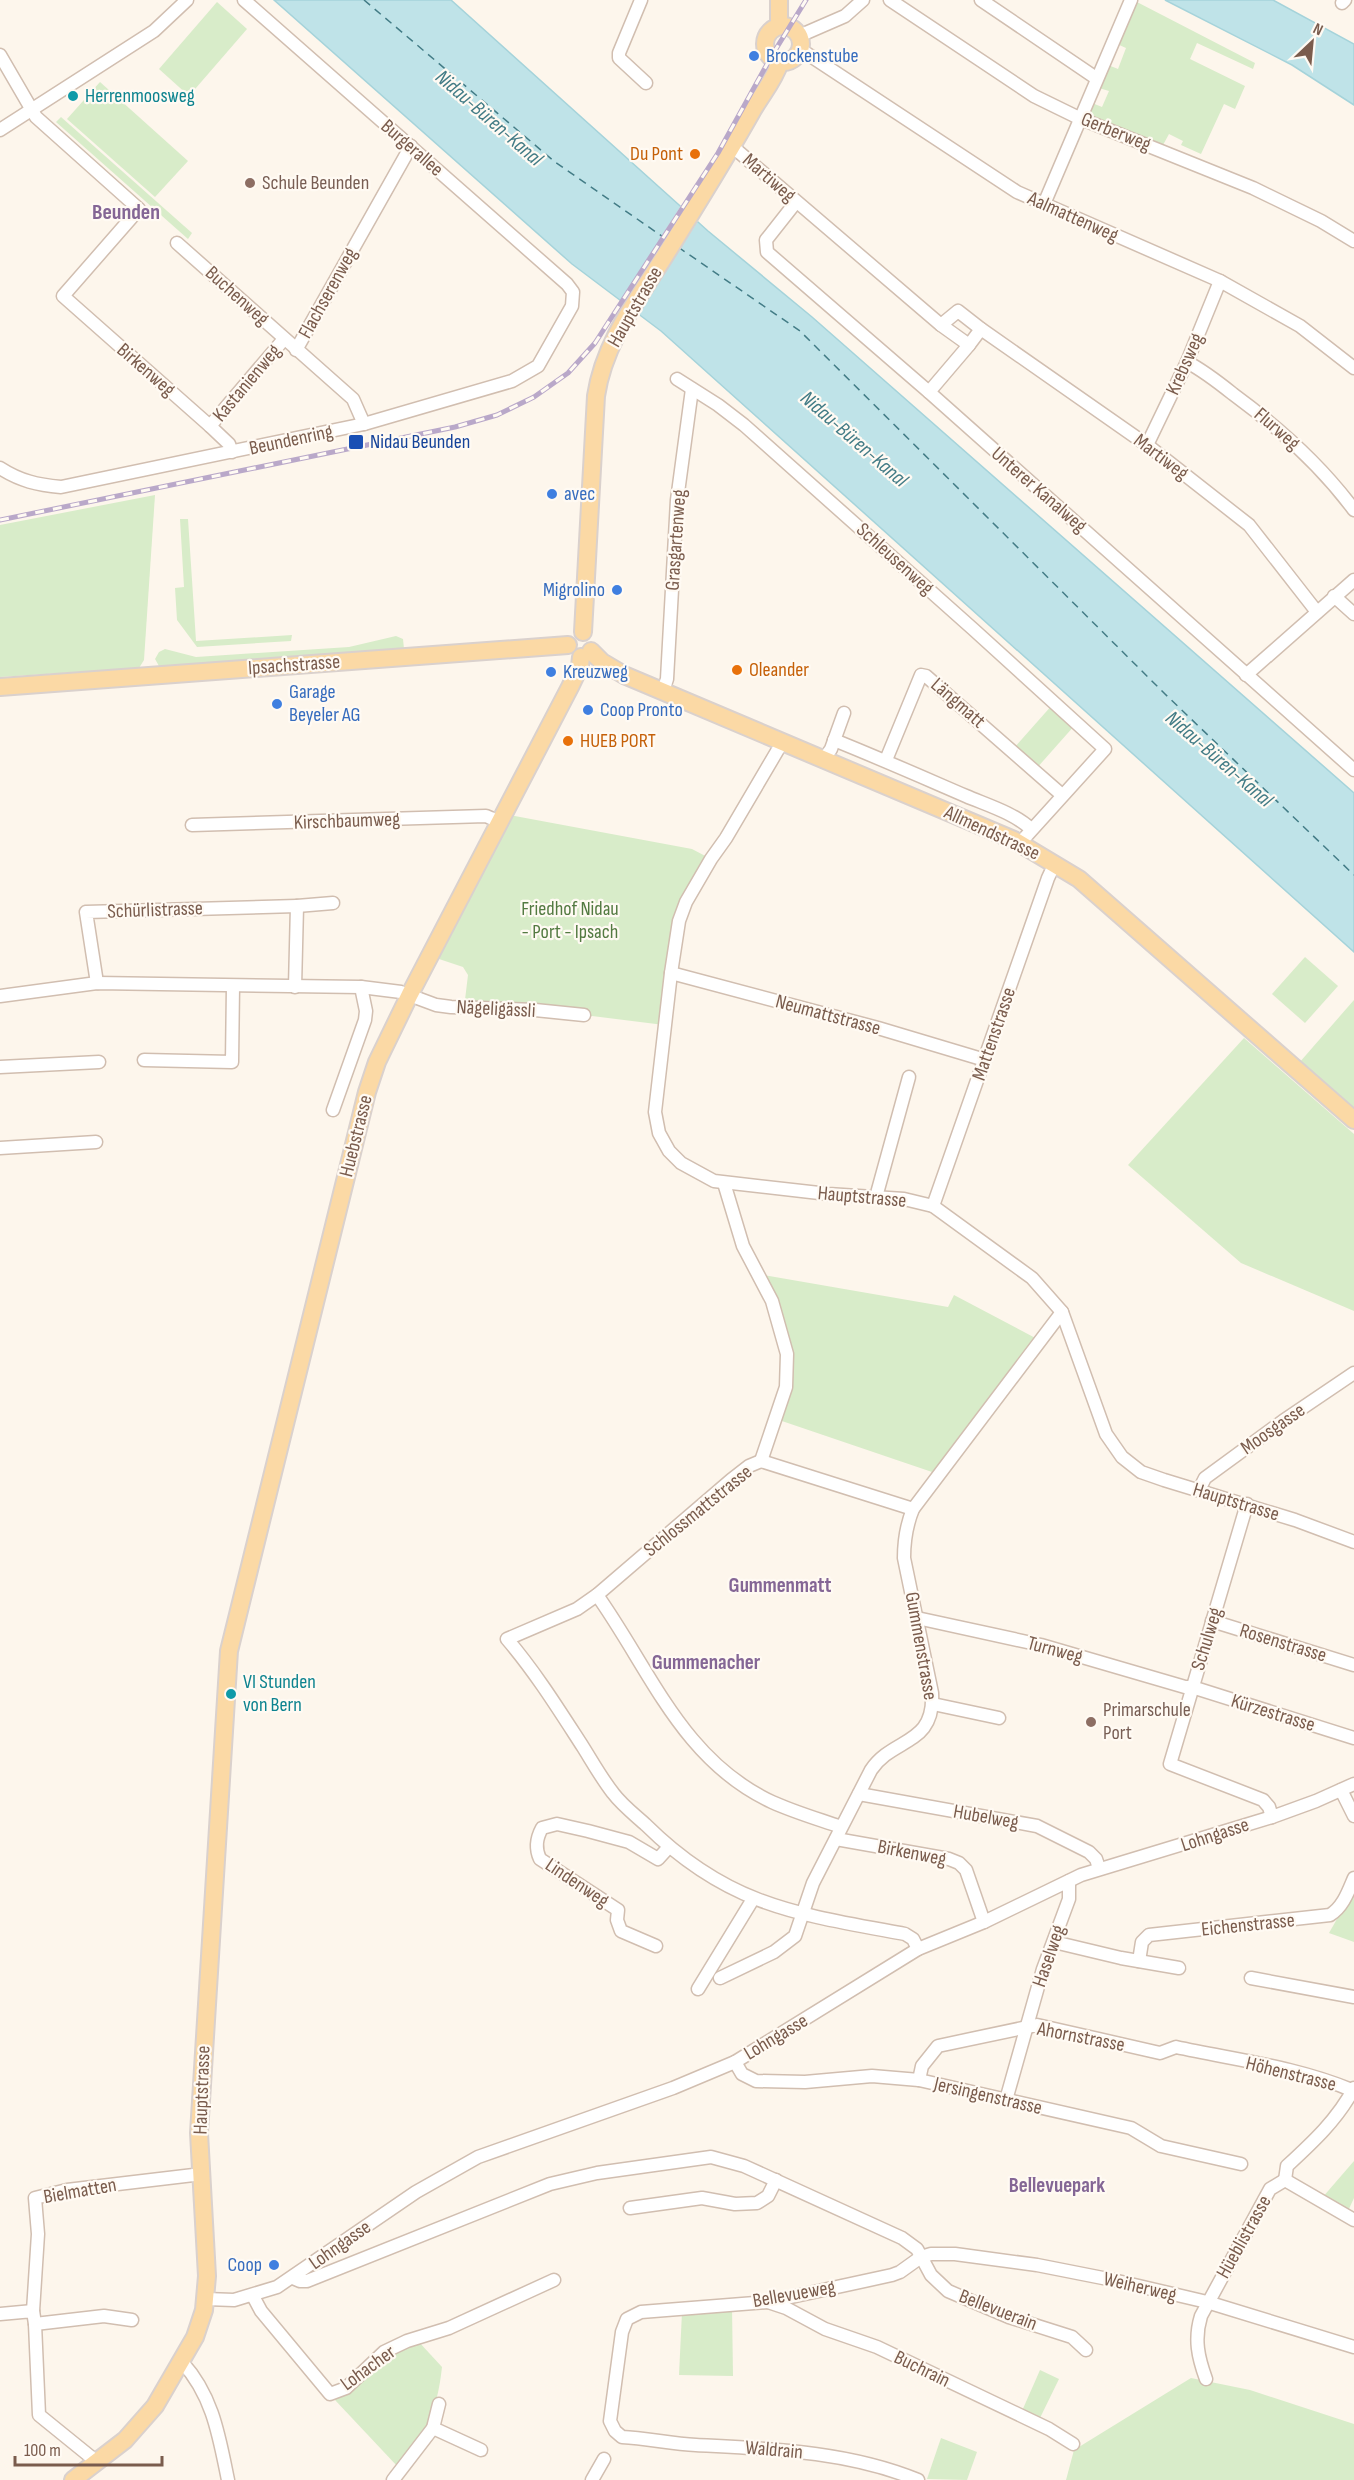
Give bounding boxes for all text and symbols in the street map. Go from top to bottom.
north arrow [1282,12,1342,72]
text: N [1310,19,1326,40]
place label: Brockenstube [766,44,859,68]
marker: Brockenstube [747,49,761,63]
water label: Nidau-Büren-Kanal [430,65,549,172]
place label: Herrenmoosweg [85,84,195,108]
marker: Herrenmoosweg [66,89,80,103]
street label: Gerberweg [1078,107,1155,157]
street label: Burgerallee [376,114,448,182]
place label: Du Pont [630,142,683,166]
marker: Du Pont [688,147,702,161]
street label: Martiweg [738,148,800,208]
place label: Schule Beunden [262,171,369,195]
marker: Schule Beunden [243,176,257,190]
street label: Aalmattenweg [1023,186,1122,248]
district label: Beunden [92,199,160,226]
street label: Flachserenweg [293,243,363,343]
street label: Buchenweg [200,261,274,331]
street label: Hauptstrasse [602,262,668,352]
street label: Krebsweg [1161,329,1209,399]
street label: Birkenweg [112,338,180,402]
street label: Kastanienweg [208,339,286,427]
water label: Nidau-Büren-Kanal [795,386,914,493]
street label: Flurweg [1249,403,1305,455]
street label: Beundenring [247,419,335,461]
street label: Martiweg [1129,429,1193,485]
place label: Nidau Beunden [370,430,470,454]
marker: Nidau Beunden [347,433,365,451]
street label: Unterer Kanalweg [986,442,1092,538]
place label: avec [564,482,595,506]
marker: avec [545,487,559,501]
street label: Grasgartenweg [660,489,692,591]
street label: Schleusenweg [851,518,939,600]
place label: Migrolino [543,578,605,602]
marker: Migrolino [610,583,624,597]
street label: Ipsachstrasse [247,650,341,680]
place label: Oleander [749,658,809,682]
place label: Kreuzweg [563,660,628,684]
marker: Oleander [730,663,744,677]
marker: Kreuzweg [544,665,558,679]
street label: Längmatt [926,673,990,733]
place label: Garage Beyeler AG [289,680,361,727]
marker: Garage Beyeler AG [270,697,284,711]
place label: Coop Pronto [600,698,683,722]
marker: Coop Pronto [581,703,595,717]
water label: Nidau-Büren-Kanal [1160,706,1279,813]
place label: HUEB PORT [580,729,656,753]
marker: HUEB PORT [561,734,575,748]
street label: Allmendstrasse [940,800,1044,866]
street label: Kirschbaumweg [293,807,401,835]
street label: Schürlistrasse [107,896,203,924]
park label: Friedhof Nidau - Port - Ipsach [521,897,619,944]
street label: Mattenstrasse [967,984,1021,1084]
street label: Neumattstrasse [773,989,883,1041]
street label: Nägeligässli [456,995,536,1023]
street label: Huebstrasse [334,1093,378,1179]
street label: Hauptstrasse [817,1181,907,1213]
street label: Moosgasse [1236,1398,1310,1460]
street label: Schlossmattstrasse [639,1460,757,1562]
street label: Hauptstrasse [1190,1478,1282,1526]
district label: Gummenmatt [729,1573,831,1598]
street label: Gummenstrasse [900,1590,942,1702]
street label: Schulweg [1186,1605,1228,1673]
street label: Rosenstrasse [1237,1618,1329,1668]
street label: Turnweg [1025,1631,1085,1669]
district label: Gummenacher [652,1650,761,1675]
place label: VI Stunden von Bern [243,1670,316,1717]
marker: VI Stunden von Bern [224,1687,238,1701]
street label: Kürzestrasse [1228,1689,1318,1737]
place label: Primarschule Port [1103,1698,1191,1745]
marker: Primarschule Port [1084,1715,1098,1729]
street label: Hubelweg [952,1799,1020,1835]
street label: Lohngasse [1178,1813,1252,1857]
street label: Birkenweg [876,1835,948,1871]
street label: Lindenweg [541,1853,613,1913]
street label: Eichenstrasse [1200,1908,1296,1942]
street label: Haselweg [1027,1922,1071,1990]
street label: Lohngasse [740,2009,812,2065]
street label: Ahornstrasse [1034,2017,1127,2057]
street label: Hauptstrasse [188,2045,216,2135]
street label: Höhenstrasse [1243,2051,1339,2097]
street label: Jersingenstrasse [931,2072,1044,2120]
street label: Bielmatten [42,2173,118,2209]
district label: Bellevuepark [1009,2173,1105,2198]
street label: Hüeblistrasse [1211,2191,1277,2283]
street label: Lohngasse [304,2215,376,2275]
place label: Coop [228,2253,262,2277]
marker: Coop [267,2258,281,2272]
street label: Weiherweg [1101,2267,1179,2307]
street label: Bellevueweg [751,2275,837,2313]
street label: Bellevuerain [956,2284,1040,2336]
street label: Lohacher [336,2340,400,2396]
street label: Buchrain [890,2345,954,2393]
scale bar [15,2429,162,2467]
street label: Waldrain [744,2436,804,2464]
text: 100 m [24,2440,61,2461]

